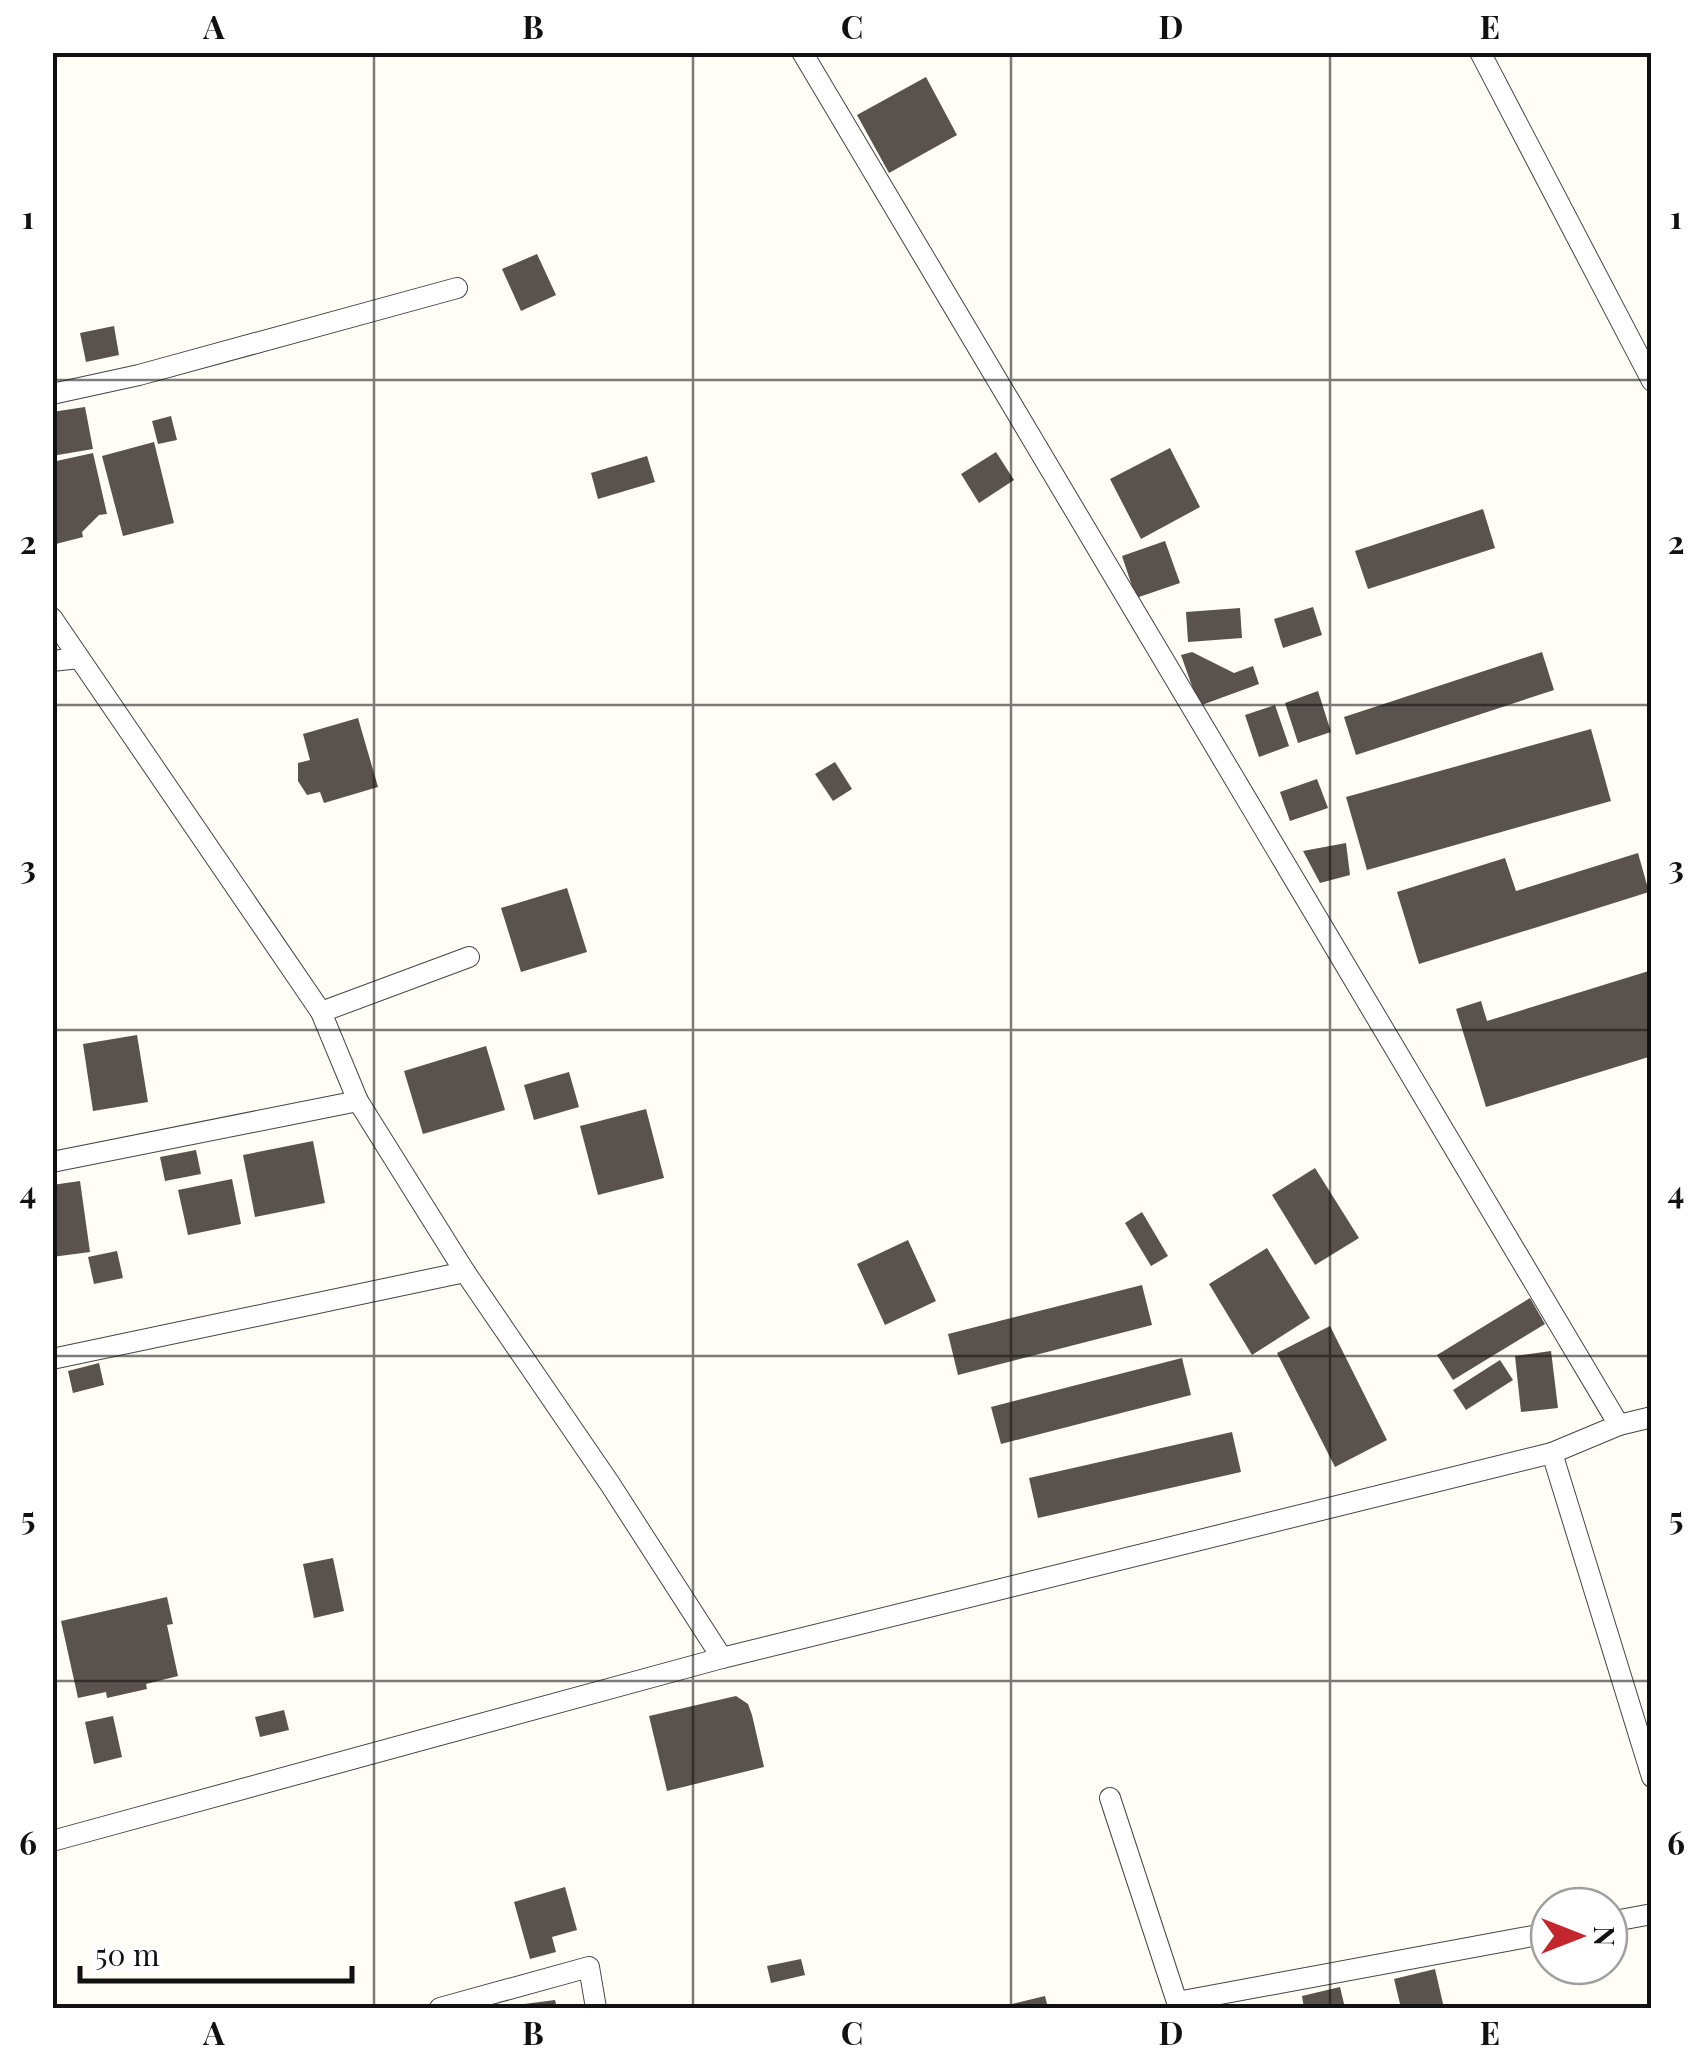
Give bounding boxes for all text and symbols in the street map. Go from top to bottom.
text: A [202,4,225,47]
text: B [522,4,544,47]
text: C [841,4,863,47]
text: D [1159,4,1183,47]
text: E [1480,4,1500,47]
text: 1 [22,194,34,237]
text: 1 [1670,194,1682,237]
text: 2 [20,519,36,562]
text: 2 [1668,519,1684,562]
text: 3 [20,844,36,887]
text: 3 [1668,844,1684,887]
text: 4 [20,1169,36,1212]
text: 4 [1668,1169,1684,1212]
text: 5 [21,1495,35,1538]
text: 5 [1669,1495,1683,1538]
text: 6 [19,1820,37,1863]
text: 6 [1667,1820,1685,1863]
north arrow [1529,1886,1629,1986]
scale bar [80,1921,352,1983]
text: N [1587,1926,1624,1946]
text: 50 m [95,1934,160,1974]
text: A [202,2010,225,2053]
text: B [522,2010,544,2053]
text: C [841,2010,863,2053]
text: D [1159,2010,1183,2053]
text: E [1480,2010,1500,2053]

